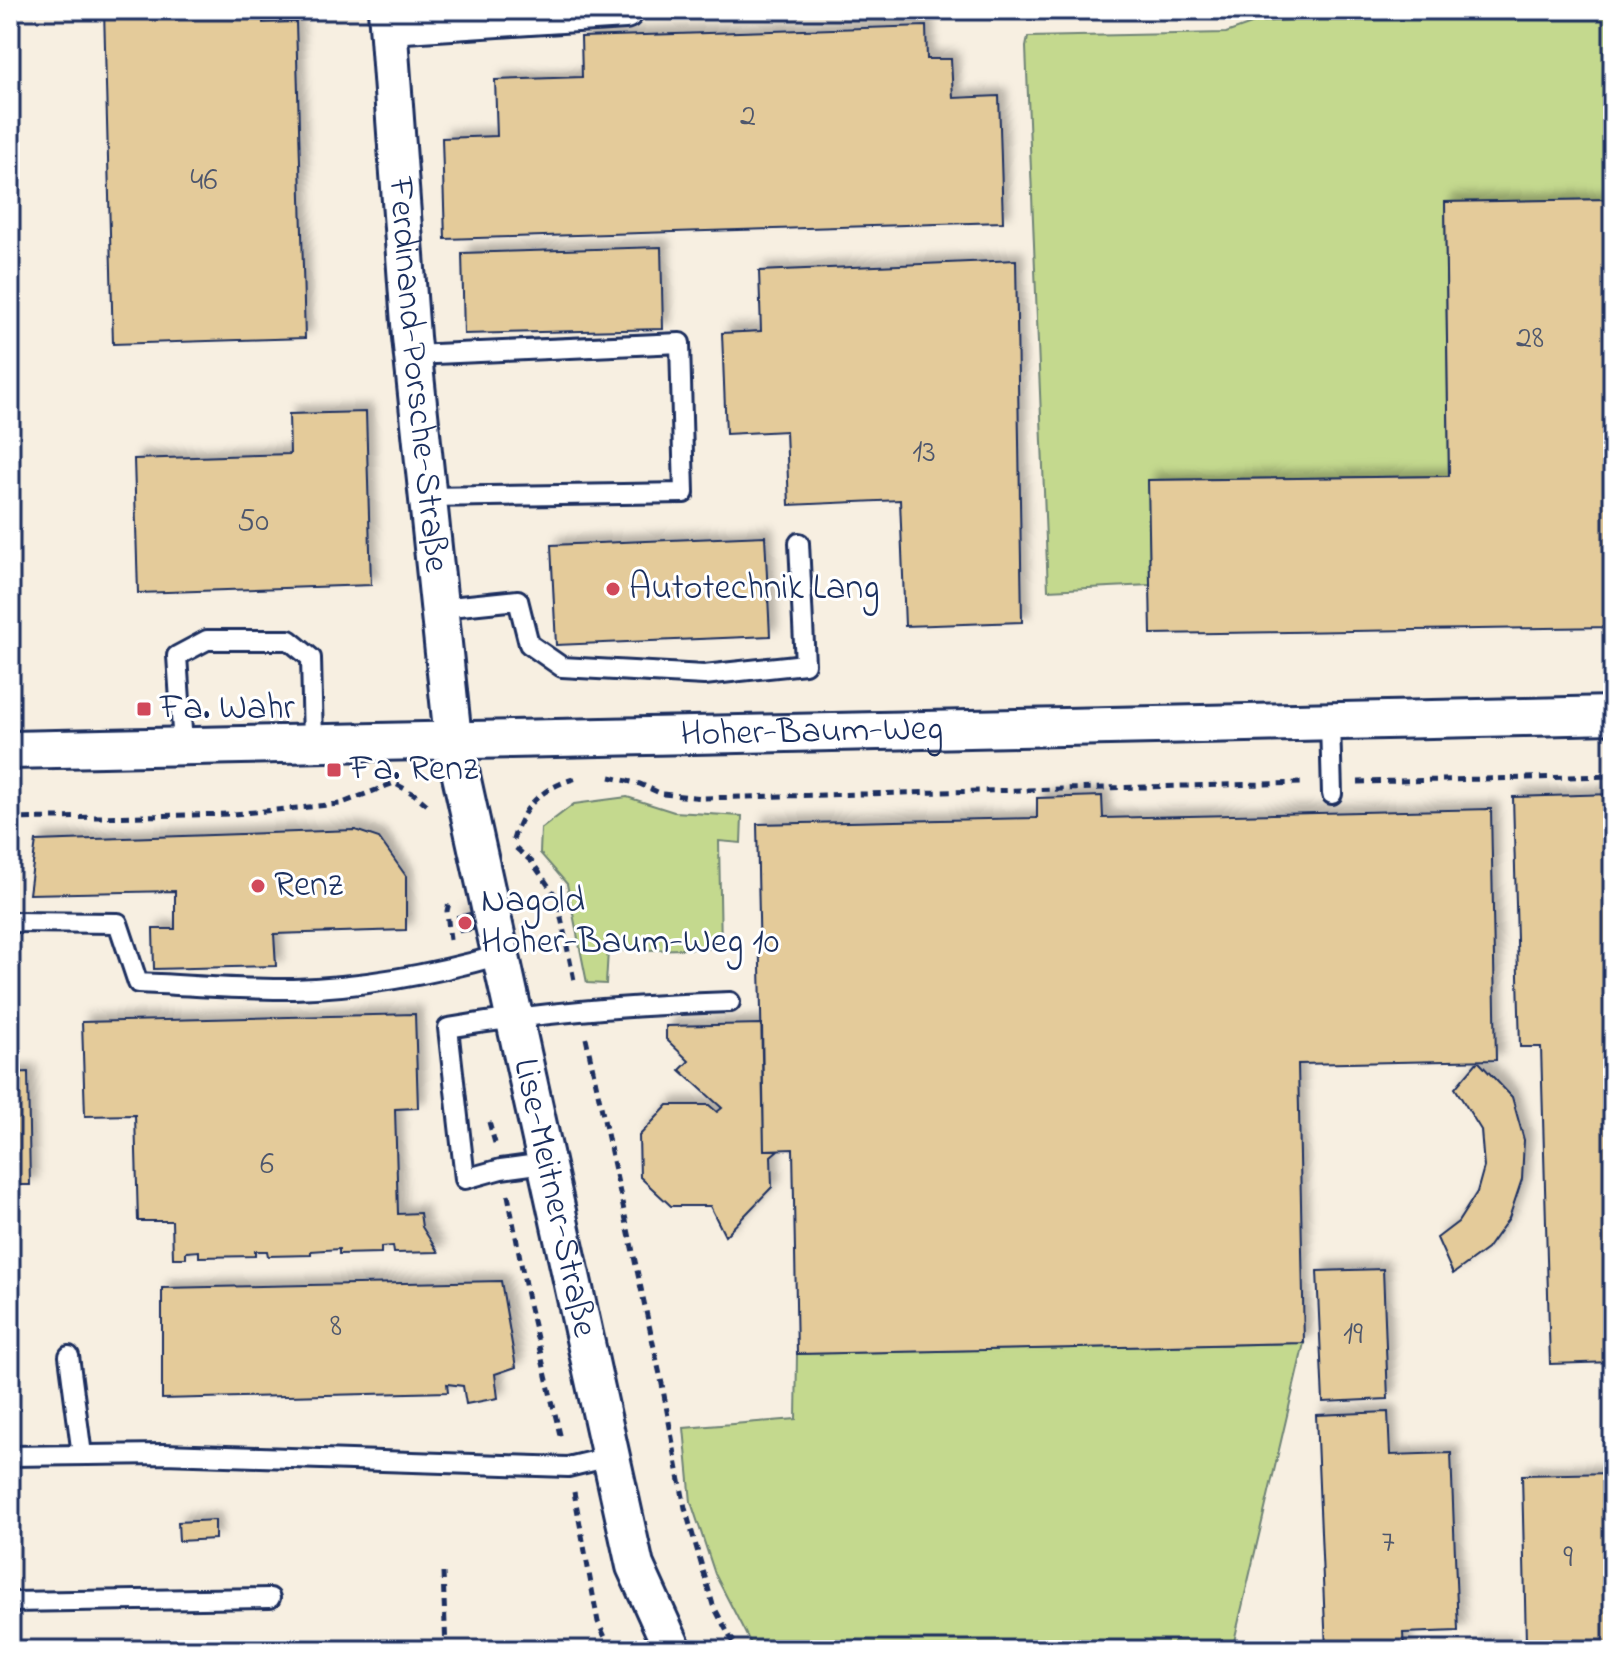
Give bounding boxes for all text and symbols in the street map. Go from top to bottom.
house number: 2 [740,94,756,141]
house number: 46 [190,158,218,205]
street label: Ferdinand-Porsche-Straße [373,174,462,576]
house number: 28 [1516,316,1544,363]
house number: 13 [912,430,936,477]
house number: 50 [237,499,269,546]
place label: Autotechnik Lang [629,563,880,616]
marker: Autotechnik Lang [604,580,622,598]
place label: Fa. Wahr [159,683,296,736]
marker: Fa. Wahr [135,700,153,718]
street label: Hoher-Baum-Weg [680,703,944,762]
place label: Fa. Renz [349,744,479,797]
marker: Fa. Renz [325,761,343,779]
place label: Renz [274,860,344,913]
place label: Nagold Hoher-Baum-Weg 10 [481,876,779,970]
marker: Renz [249,877,267,895]
marker: Nagold Hoher-Baum-Weg 10 [456,914,474,932]
street label: Lise-Meitner-Straße [498,1054,611,1343]
house number: 6 [260,1142,274,1189]
house number: 8 [330,1304,342,1351]
house number: 19 [1343,1312,1363,1359]
house number: 7 [1381,1520,1395,1567]
house number: 9 [1563,1535,1573,1582]

